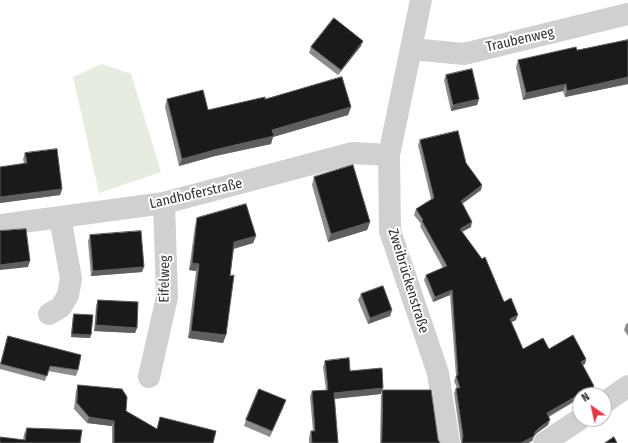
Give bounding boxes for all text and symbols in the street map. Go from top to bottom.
street label: Traubenweg [484,24,556,56]
street label: Landhoferstraße [148,175,244,213]
street label: Zweibrückenstraße [384,227,432,335]
street label: Eifelweg [156,255,174,303]
north arrow [572,387,612,427]
text: N [579,390,592,405]

